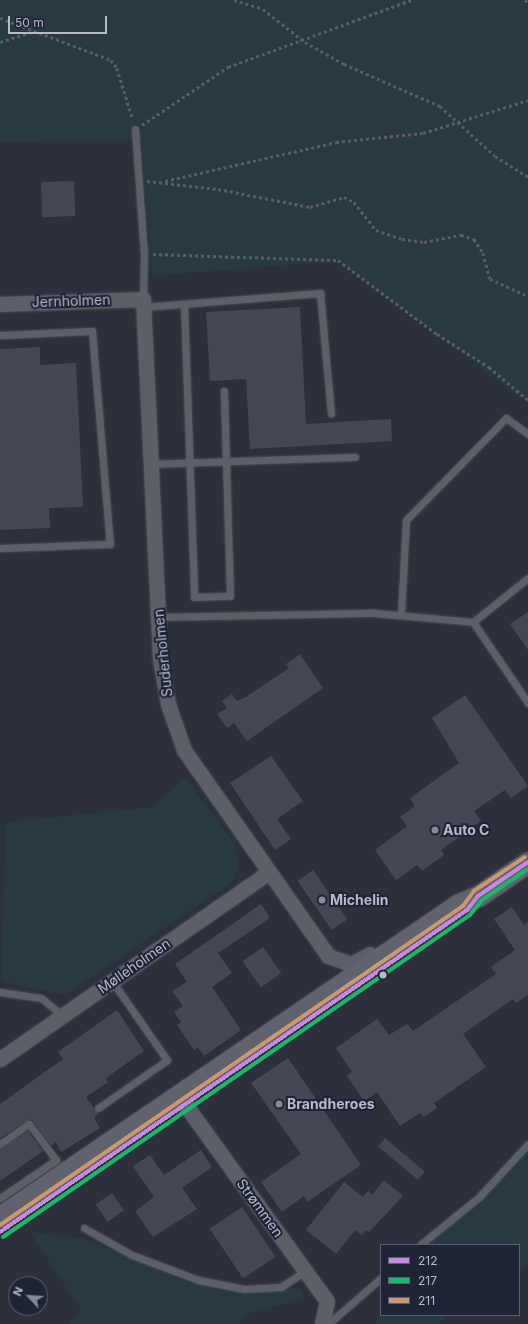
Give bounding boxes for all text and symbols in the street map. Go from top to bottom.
scale bar [10,8,109,34]
text: 50 m [15,15,44,30]
street label: Jernholmen [31,291,111,311]
street label: Suderholmen [150,608,176,698]
place label: Auto C [443,822,489,838]
marker: Auto C [430,825,440,835]
place label: Michelin [330,892,388,908]
marker: Michelin [317,895,327,905]
street label: Mølleholmen [94,935,174,997]
unlabelled marker [378,970,388,980]
place label: Brandheroes [287,1096,375,1112]
marker: Brandheroes [274,1099,284,1109]
street label: Strømmen [233,1176,287,1240]
legend [380,1244,520,1316]
text: 212 [418,1253,438,1268]
text: 217 [418,1273,437,1288]
north arrow [8,1276,48,1316]
text: N [10,1285,26,1298]
text: 211 [418,1293,435,1308]

